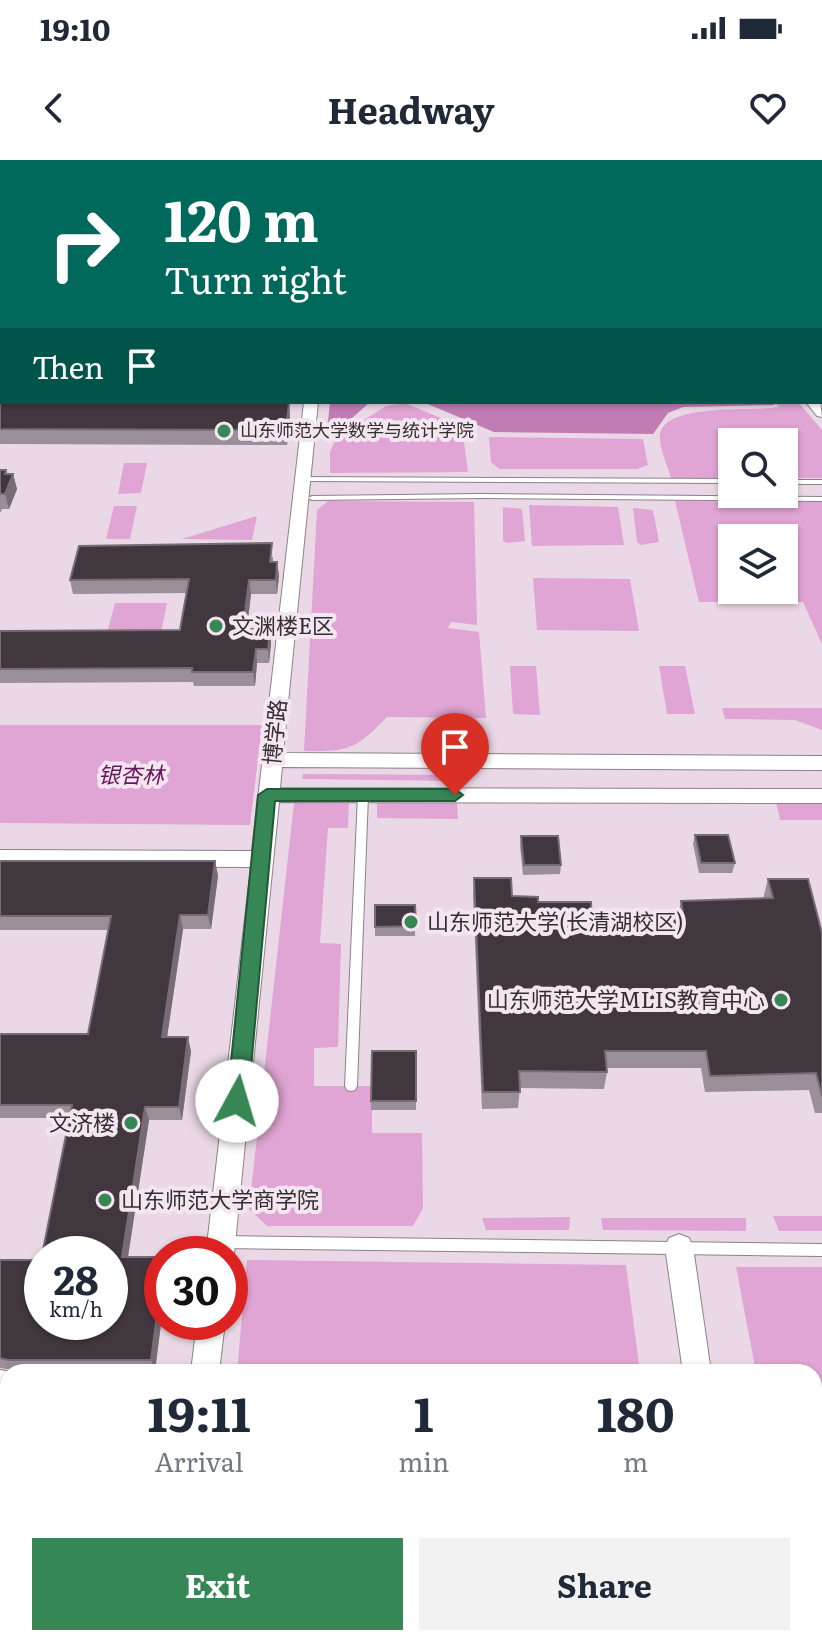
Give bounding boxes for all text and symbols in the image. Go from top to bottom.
text: 19:10 [40,6,110,50]
text: Headway [327,82,495,135]
icon: back [32,86,76,130]
icon: heart [746,86,790,130]
text: 120 m [164,176,319,259]
icon: right [32,192,136,296]
text: Turn right [164,252,347,305]
text: Then [32,344,104,388]
icon: arrive [120,344,164,388]
place label: 山东师范大学数学与统计学院 [240,416,474,443]
marker: 山东师范大学数学与统计学院 [215,422,233,440]
map controls [718,428,798,604]
button: search [718,428,798,508]
button: layers [718,524,798,604]
place label: 文渊楼E区 [232,608,334,641]
marker: 文渊楼E区 [207,617,225,635]
street label: 博学路 [254,697,293,766]
pin [421,713,489,795]
icon: arrive [433,725,477,769]
park label: 银杏林 [98,757,167,790]
place label: 山东师范大学(长清湖校区) [427,904,684,937]
marker: 山东师范大学(长清湖校区) [402,913,420,931]
place label: 山东师范大学MLIS教育中心 [487,982,765,1015]
marker: 山东师范大学MLIS教育中心 [772,991,790,1009]
position arrow [195,1059,279,1143]
place label: 文济楼 [49,1105,115,1138]
marker: 文济楼 [122,1114,140,1132]
place label: 山东师范大学商学院 [121,1182,319,1215]
marker: 山东师范大学商学院 [96,1191,114,1209]
speed limit sign: 30 [144,1236,248,1340]
text: 28 [53,1248,99,1307]
text: km/h [49,1293,103,1323]
text: 19:11 [148,1376,251,1447]
text: 1 [414,1376,434,1447]
text: 180 [597,1376,674,1447]
text: Arrival [155,1441,243,1480]
text: min [398,1441,449,1480]
text: m [623,1441,648,1480]
button: Exit [32,1538,403,1630]
button: Share [419,1538,790,1630]

